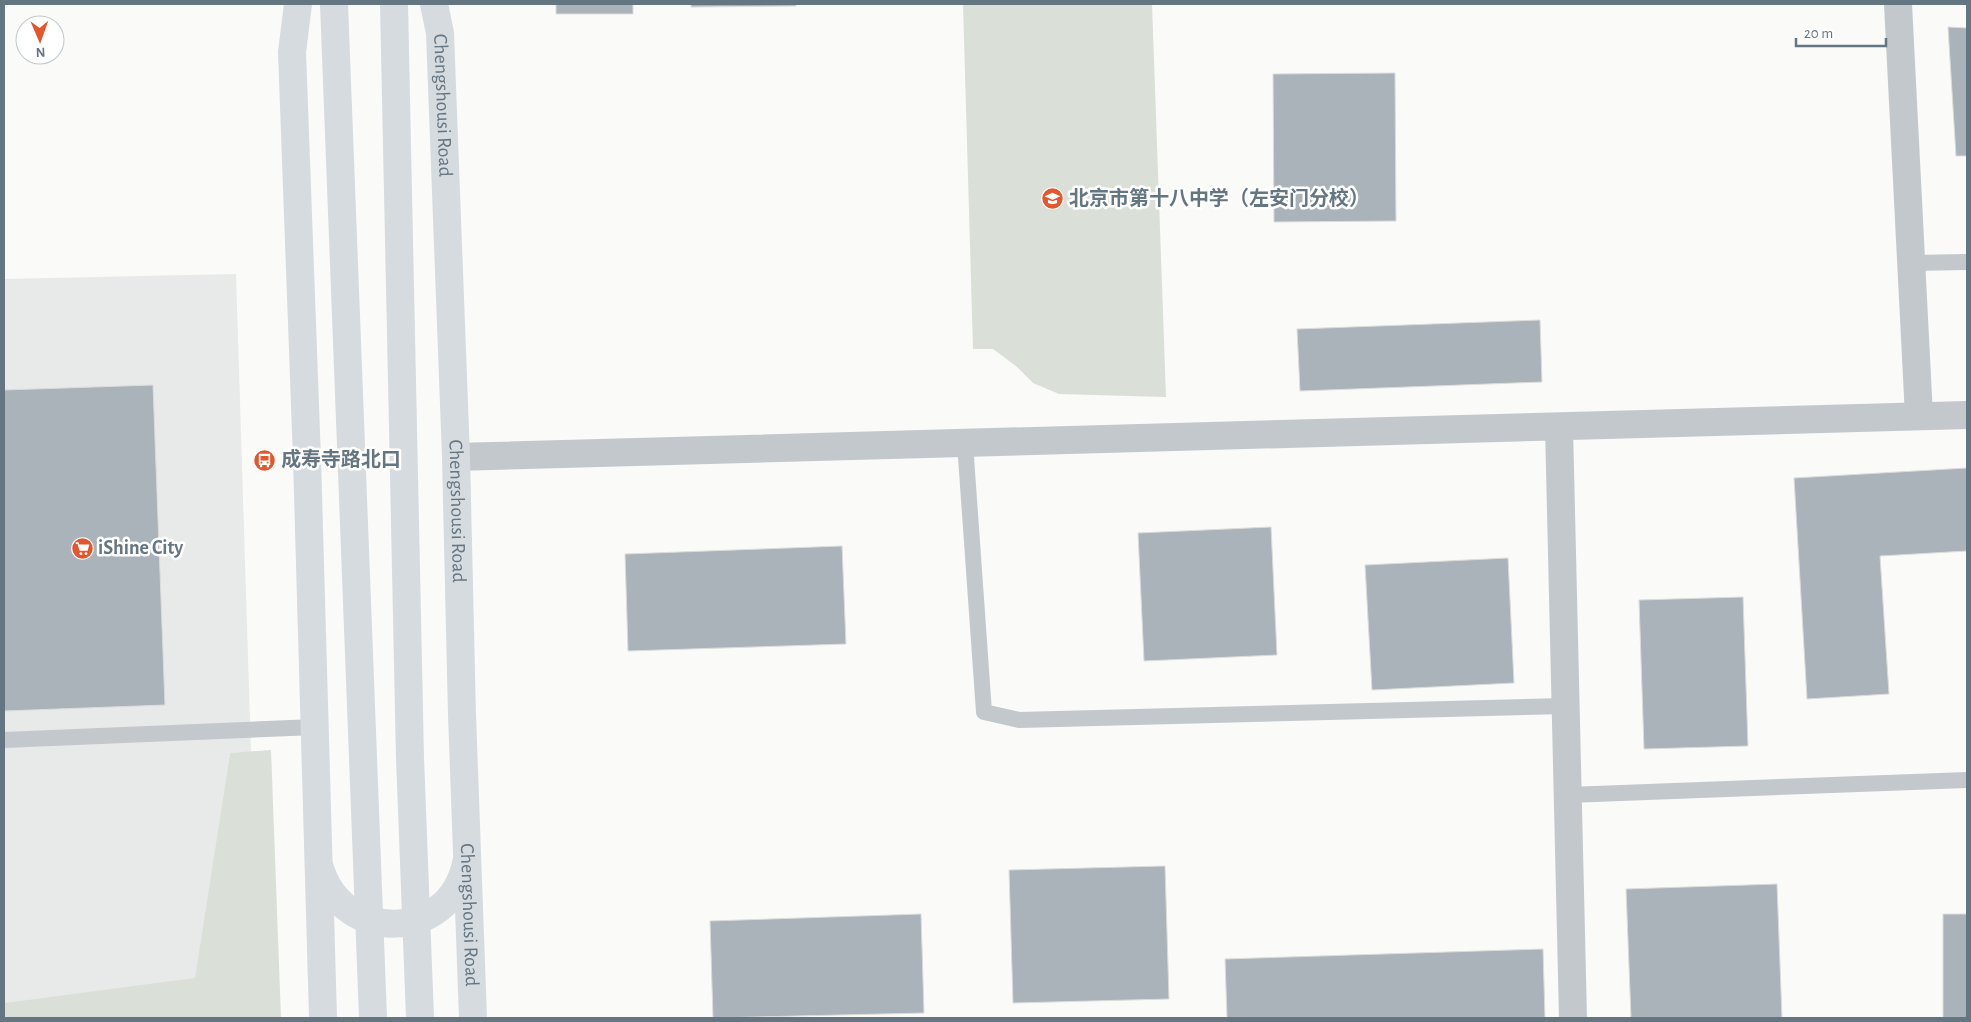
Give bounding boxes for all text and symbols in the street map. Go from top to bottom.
north arrow [15,15,65,65]
scale bar [1796,15,1886,47]
text: 20 m [1804,26,1833,41]
street label: Chengshousi Road [430,33,455,177]
text: N [35,45,46,59]
school or university icon: 北京市第十八中学（左安门分校） [1041,187,1065,211]
place label: 北京市第十八中学（左安门分校） [1069,187,1369,209]
street label: Chengshousi Road [445,439,469,583]
bus stop icon: 成寿寺路北口 [253,448,277,472]
place label: 成寿寺路北口 [281,448,401,470]
supermarket icon: iShine City [70,536,94,560]
place label: iShine City [98,538,183,558]
street label: Chengshousi Road [457,843,482,987]

